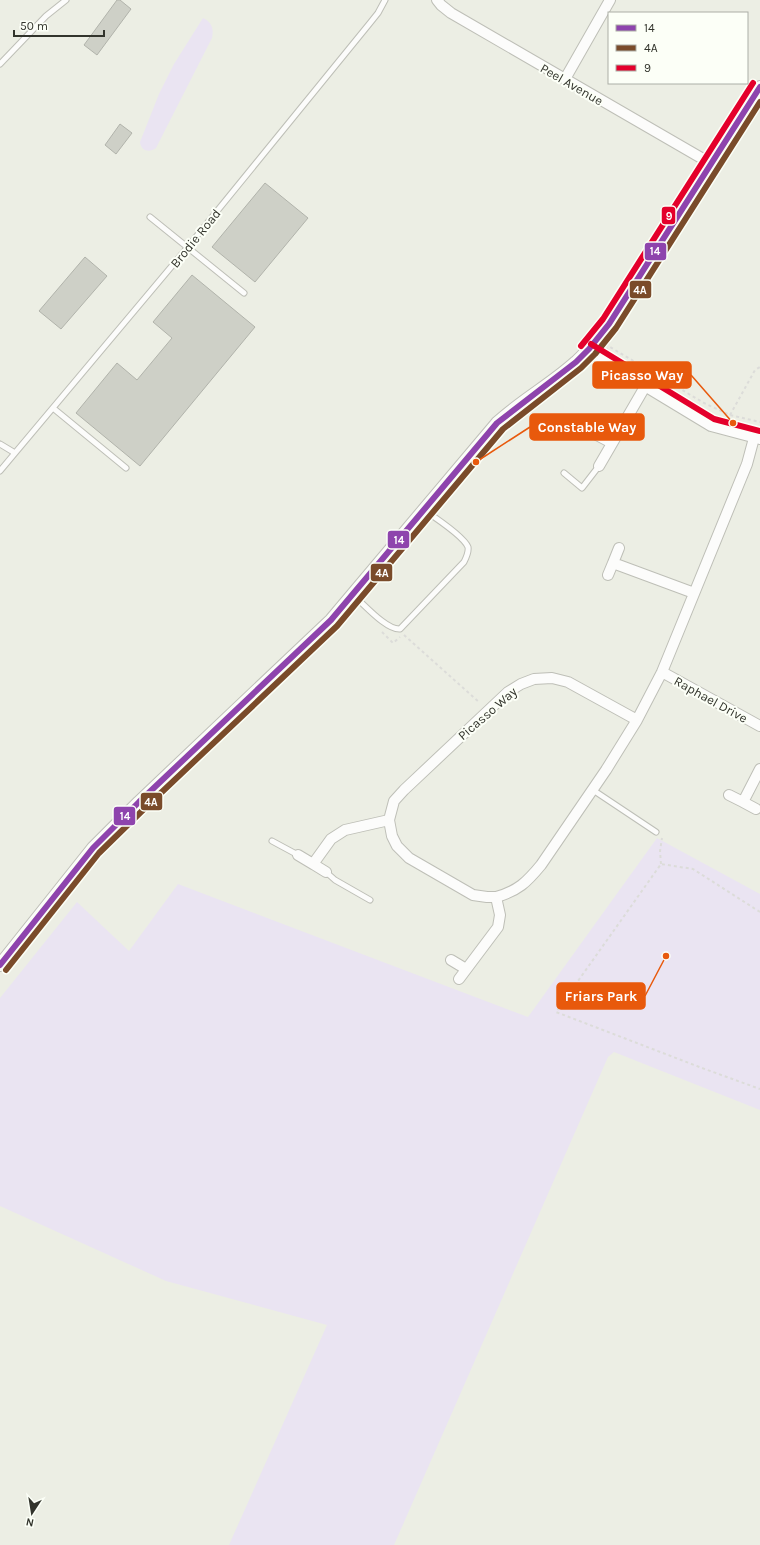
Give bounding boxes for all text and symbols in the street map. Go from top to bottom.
scale bar [14,12,104,38]
legend [608,12,748,84]
text: 50 m [20,19,48,33]
text: 14 [644,21,655,35]
text: 4A [644,41,658,55]
street label: Peel Avenue [538,60,606,109]
text: 9 [644,61,651,75]
street label: Brodie Road [167,206,224,271]
line badge: 9 [661,206,676,225]
text: 9 [666,210,673,223]
line badge: 14 [644,242,667,261]
text: 14 [650,245,661,258]
line badge: 4A [629,280,652,299]
text: 4A [633,284,647,297]
callout: Picasso Way [593,362,691,388]
text: Picasso Way [601,367,683,384]
callout: Constable Way [530,414,644,440]
text: Constable Way [538,419,636,436]
line badge: 14 [387,530,410,549]
text: 14 [394,534,405,547]
line badge: 4A [370,563,393,582]
text: 4A [375,567,389,580]
street label: Raphael Drive [671,673,750,726]
street label: Picasso Way [455,684,520,743]
line badge: 4A [140,792,163,811]
text: 4A [144,796,158,809]
line badge: 14 [113,806,136,826]
text: 14 [120,810,131,823]
callout: Friars Park [557,983,645,1009]
text: Friars Park [565,988,638,1005]
north arrow [12,1493,52,1533]
text: N [25,1515,35,1529]

